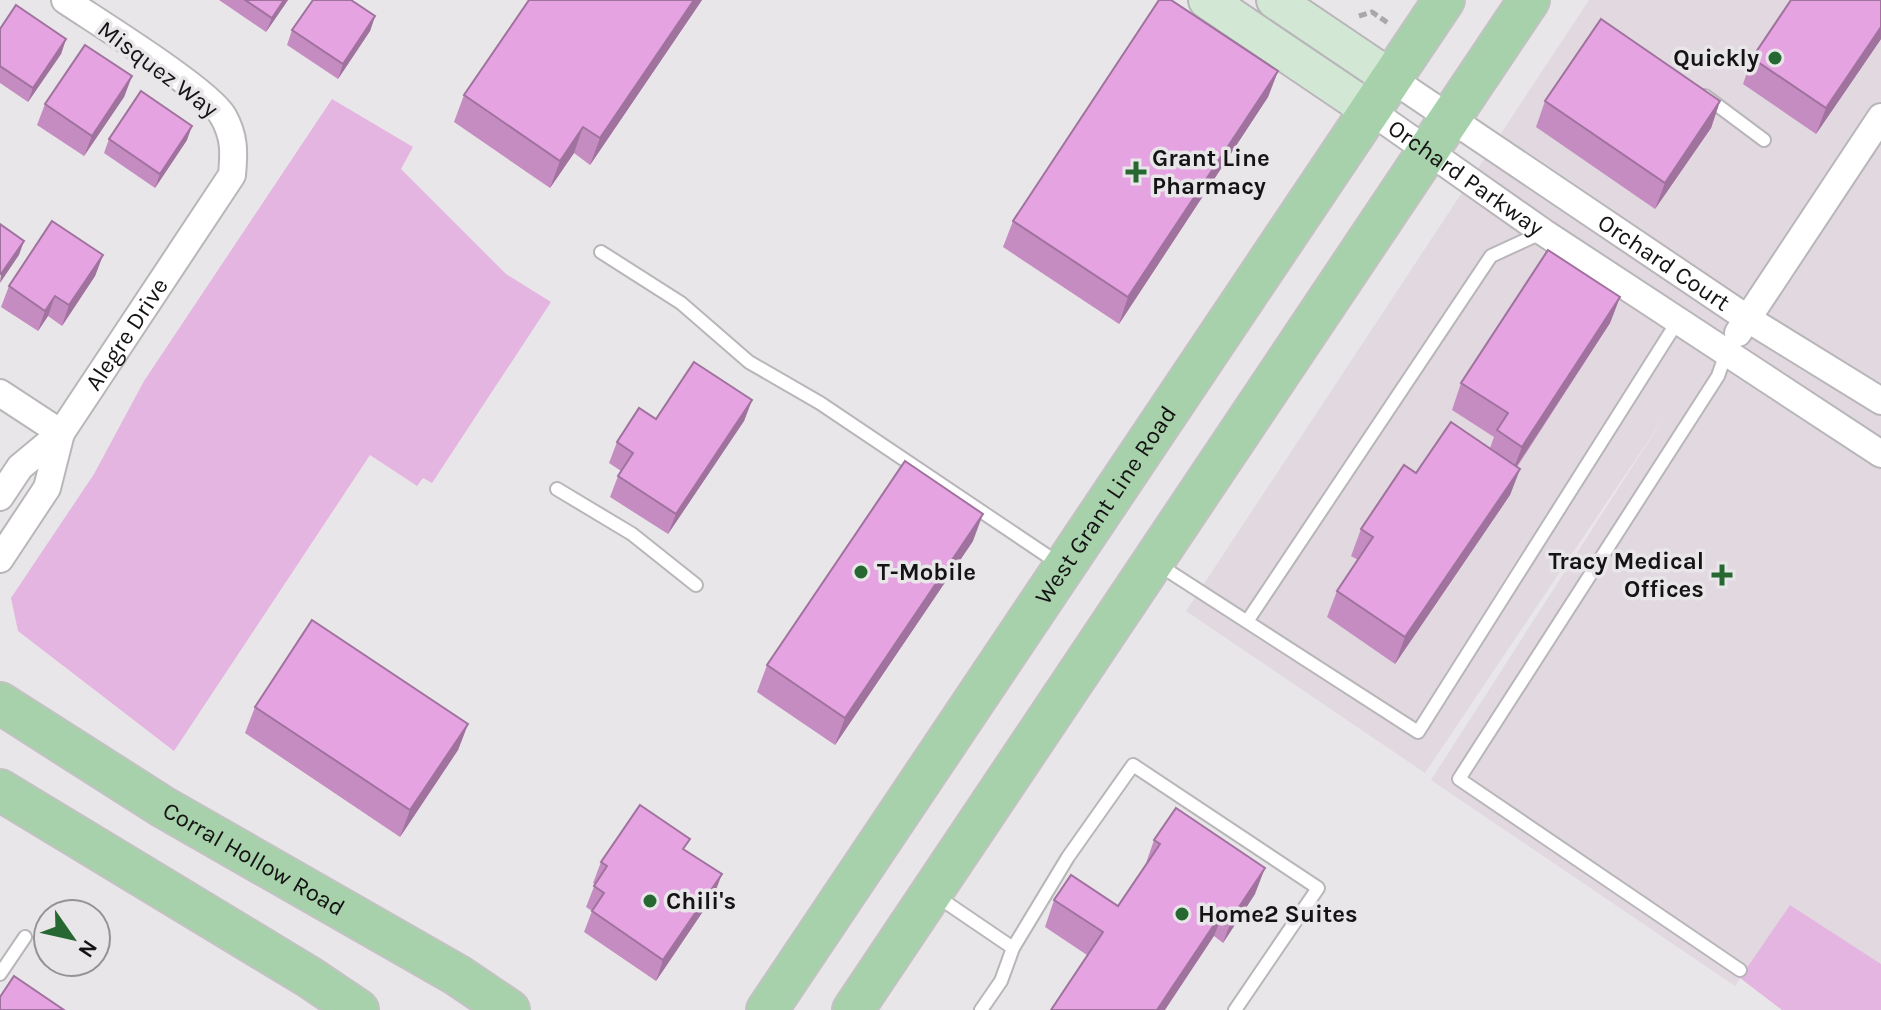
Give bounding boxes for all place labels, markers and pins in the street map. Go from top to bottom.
place label: Quickly [1673,44,1759,72]
marker: Quickly [1766,49,1784,67]
place label: Grant Line Pharmacy [1152,144,1270,200]
marker: Grant Line Pharmacy [1127,163,1145,181]
place label: Tracy Medical Offices [1549,547,1704,603]
place label: T-Mobile [877,558,976,586]
marker: T-Mobile [852,563,870,581]
marker: Tracy Medical Offices [1711,564,1733,586]
place label: Chili's [666,887,736,915]
marker: Chili's [641,892,659,910]
place label: Home2 Suites [1198,900,1358,928]
marker: Home2 Suites [1173,905,1191,923]

